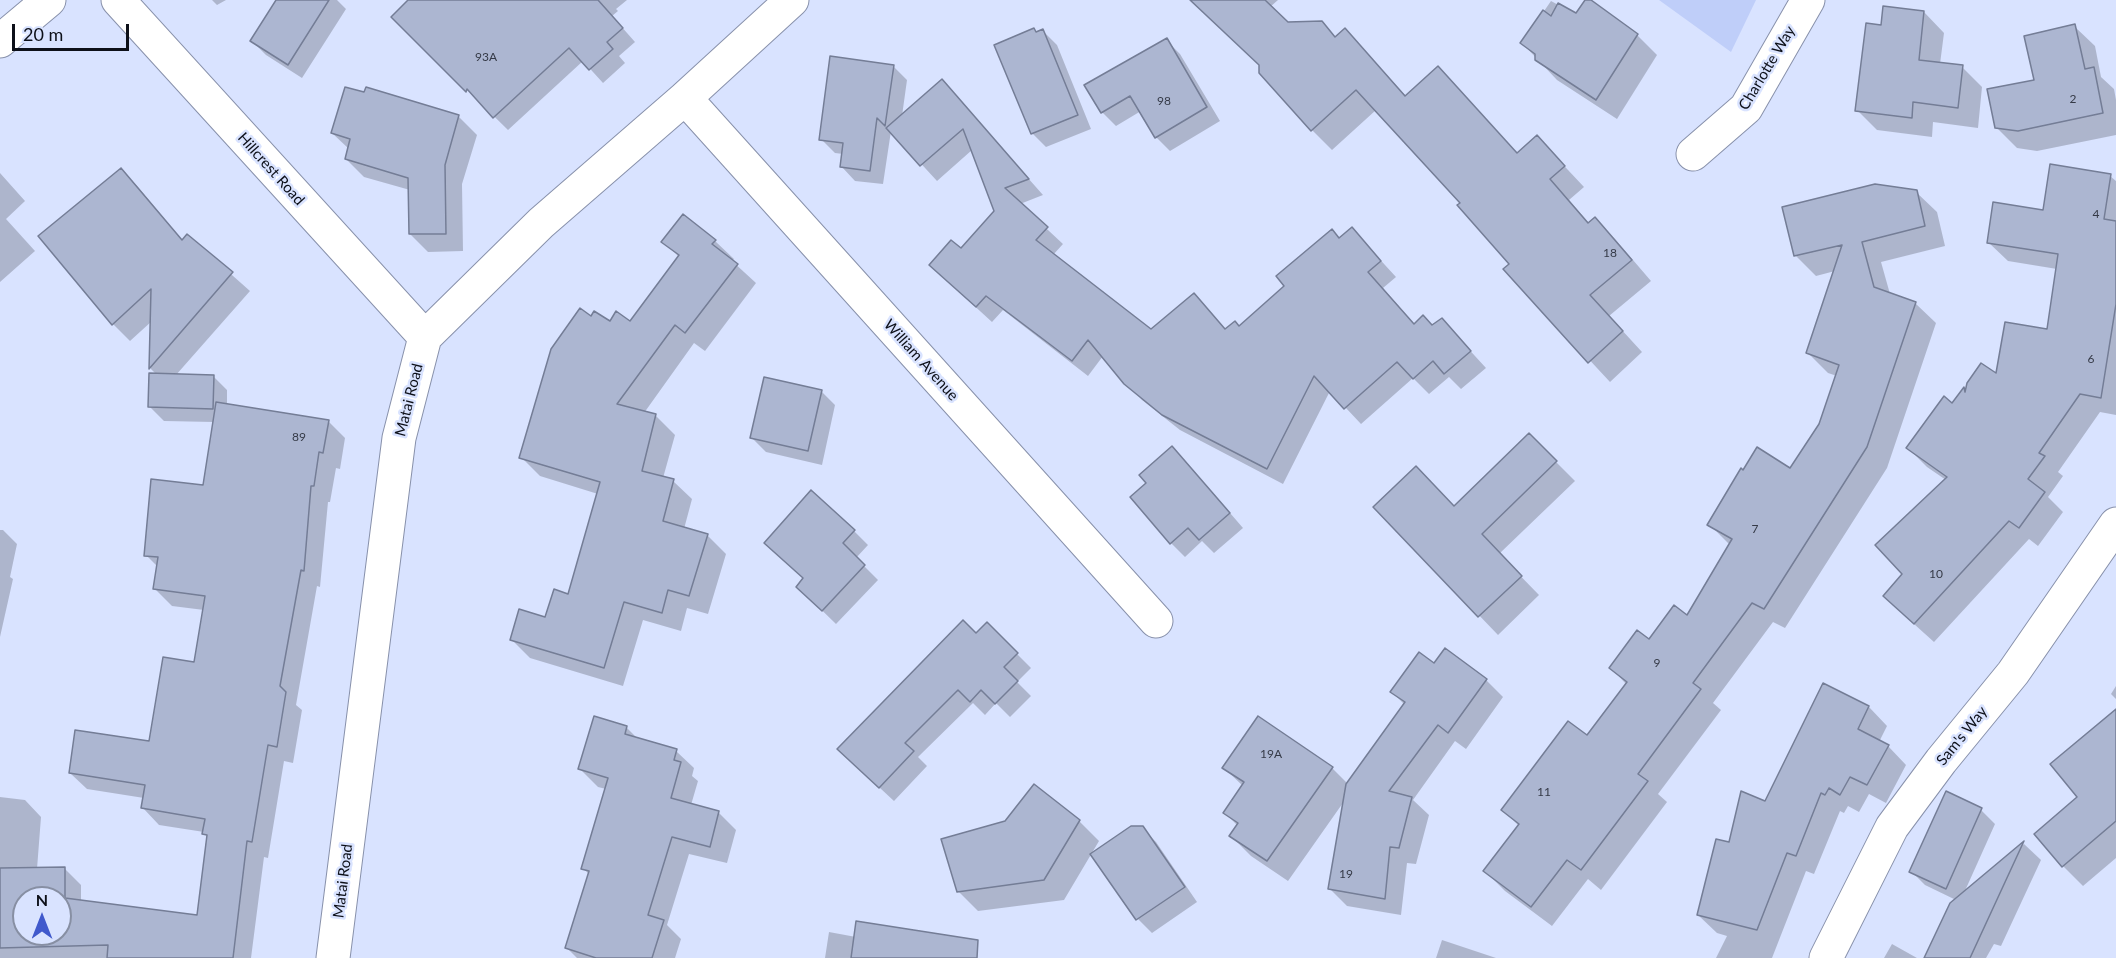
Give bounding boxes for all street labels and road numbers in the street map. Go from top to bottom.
street label: Charlotte Way [1735,23,1799,113]
street label: Hillcrest Road [234,129,308,209]
street label: William Avenue [880,316,962,404]
street label: Matai Road [391,362,427,438]
street label: Sam's Way [1933,703,1991,769]
street label: Matai Road [330,843,356,919]

